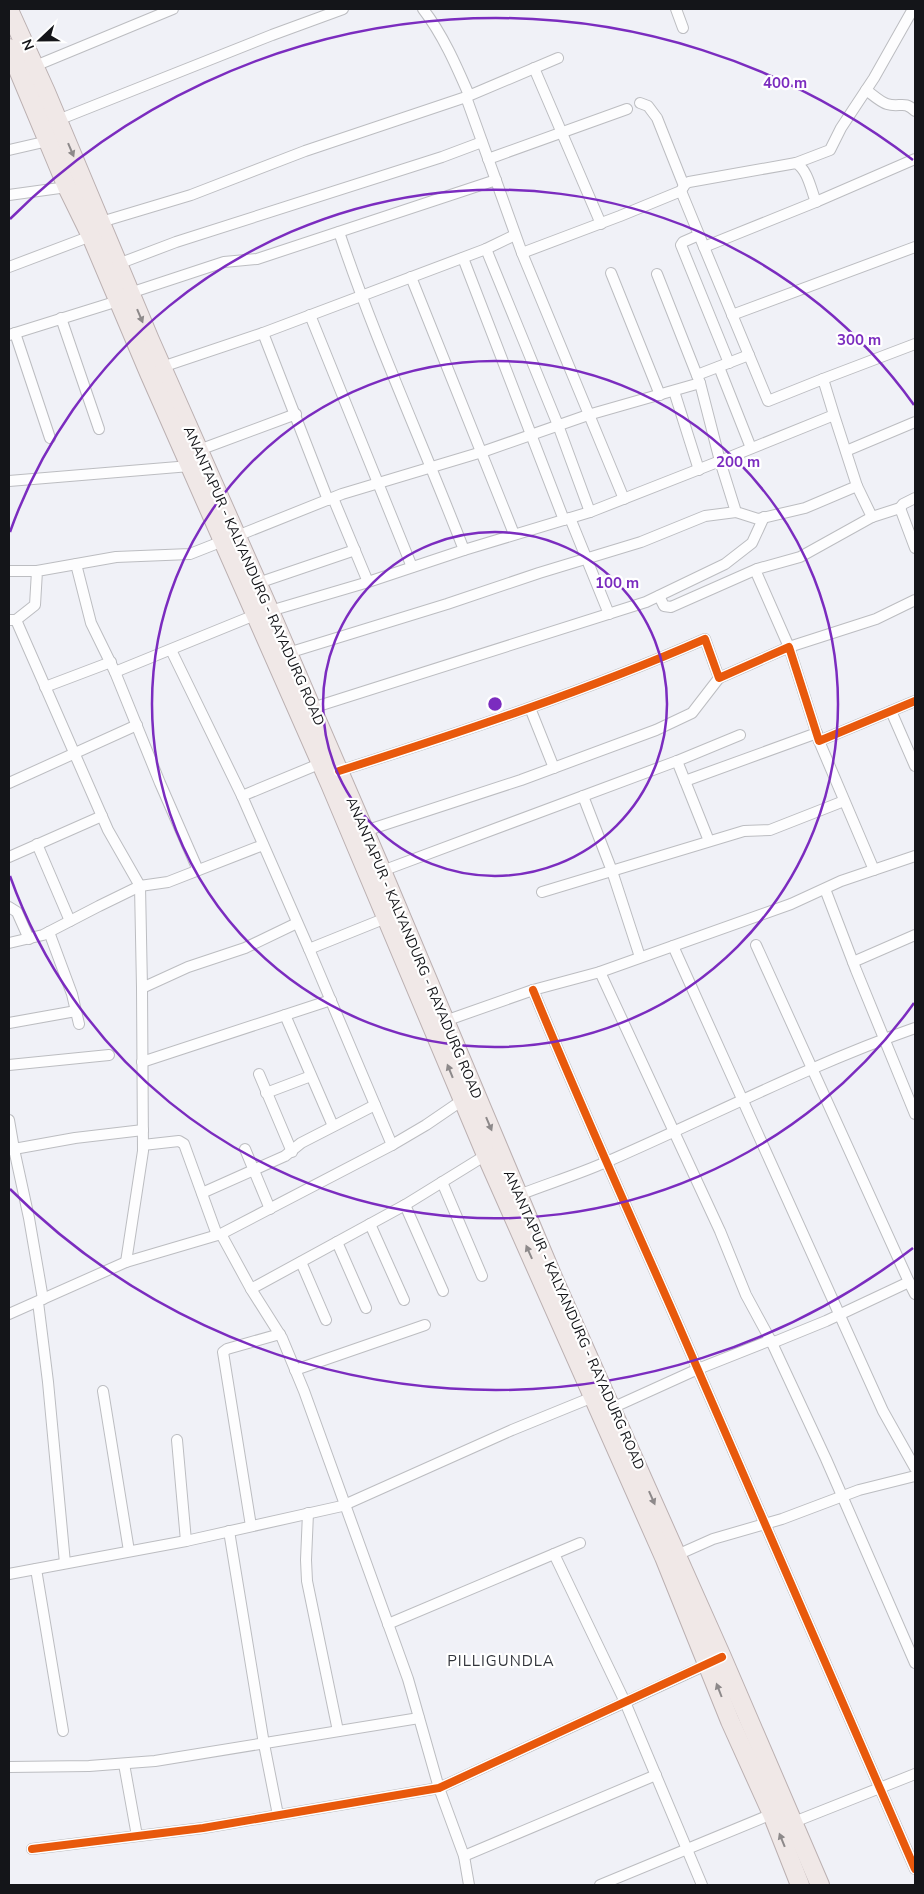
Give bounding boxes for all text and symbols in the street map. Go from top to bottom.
north arrow [15,15,65,65]
text: N [18,36,39,53]
text: 400 m [763,73,807,93]
one-way arrow [67,143,75,157]
one-way arrow [136,309,144,324]
text: 300 m [837,330,881,350]
street label: ANANTAPUR - KALYANDURG - RAYADURG ROAD [179,423,329,729]
text: 200 m [716,452,760,472]
text: 100 m [595,573,639,593]
centre of rings [486,695,504,713]
street label: ANANTAPUR - KALYANDURG - RAYADURG ROAD [342,794,486,1102]
one-way arrow [446,1063,454,1078]
one-way arrow [485,1117,493,1131]
street label: ANANTAPUR - KALYANDURG - RAYADURG ROAD [499,1167,649,1473]
one-way arrow [524,1245,532,1259]
one-way arrow [649,1491,657,1505]
district label: PILLIGUNDLA [447,1651,555,1671]
one-way arrow [715,1682,723,1697]
one-way arrow [778,1833,786,1847]

